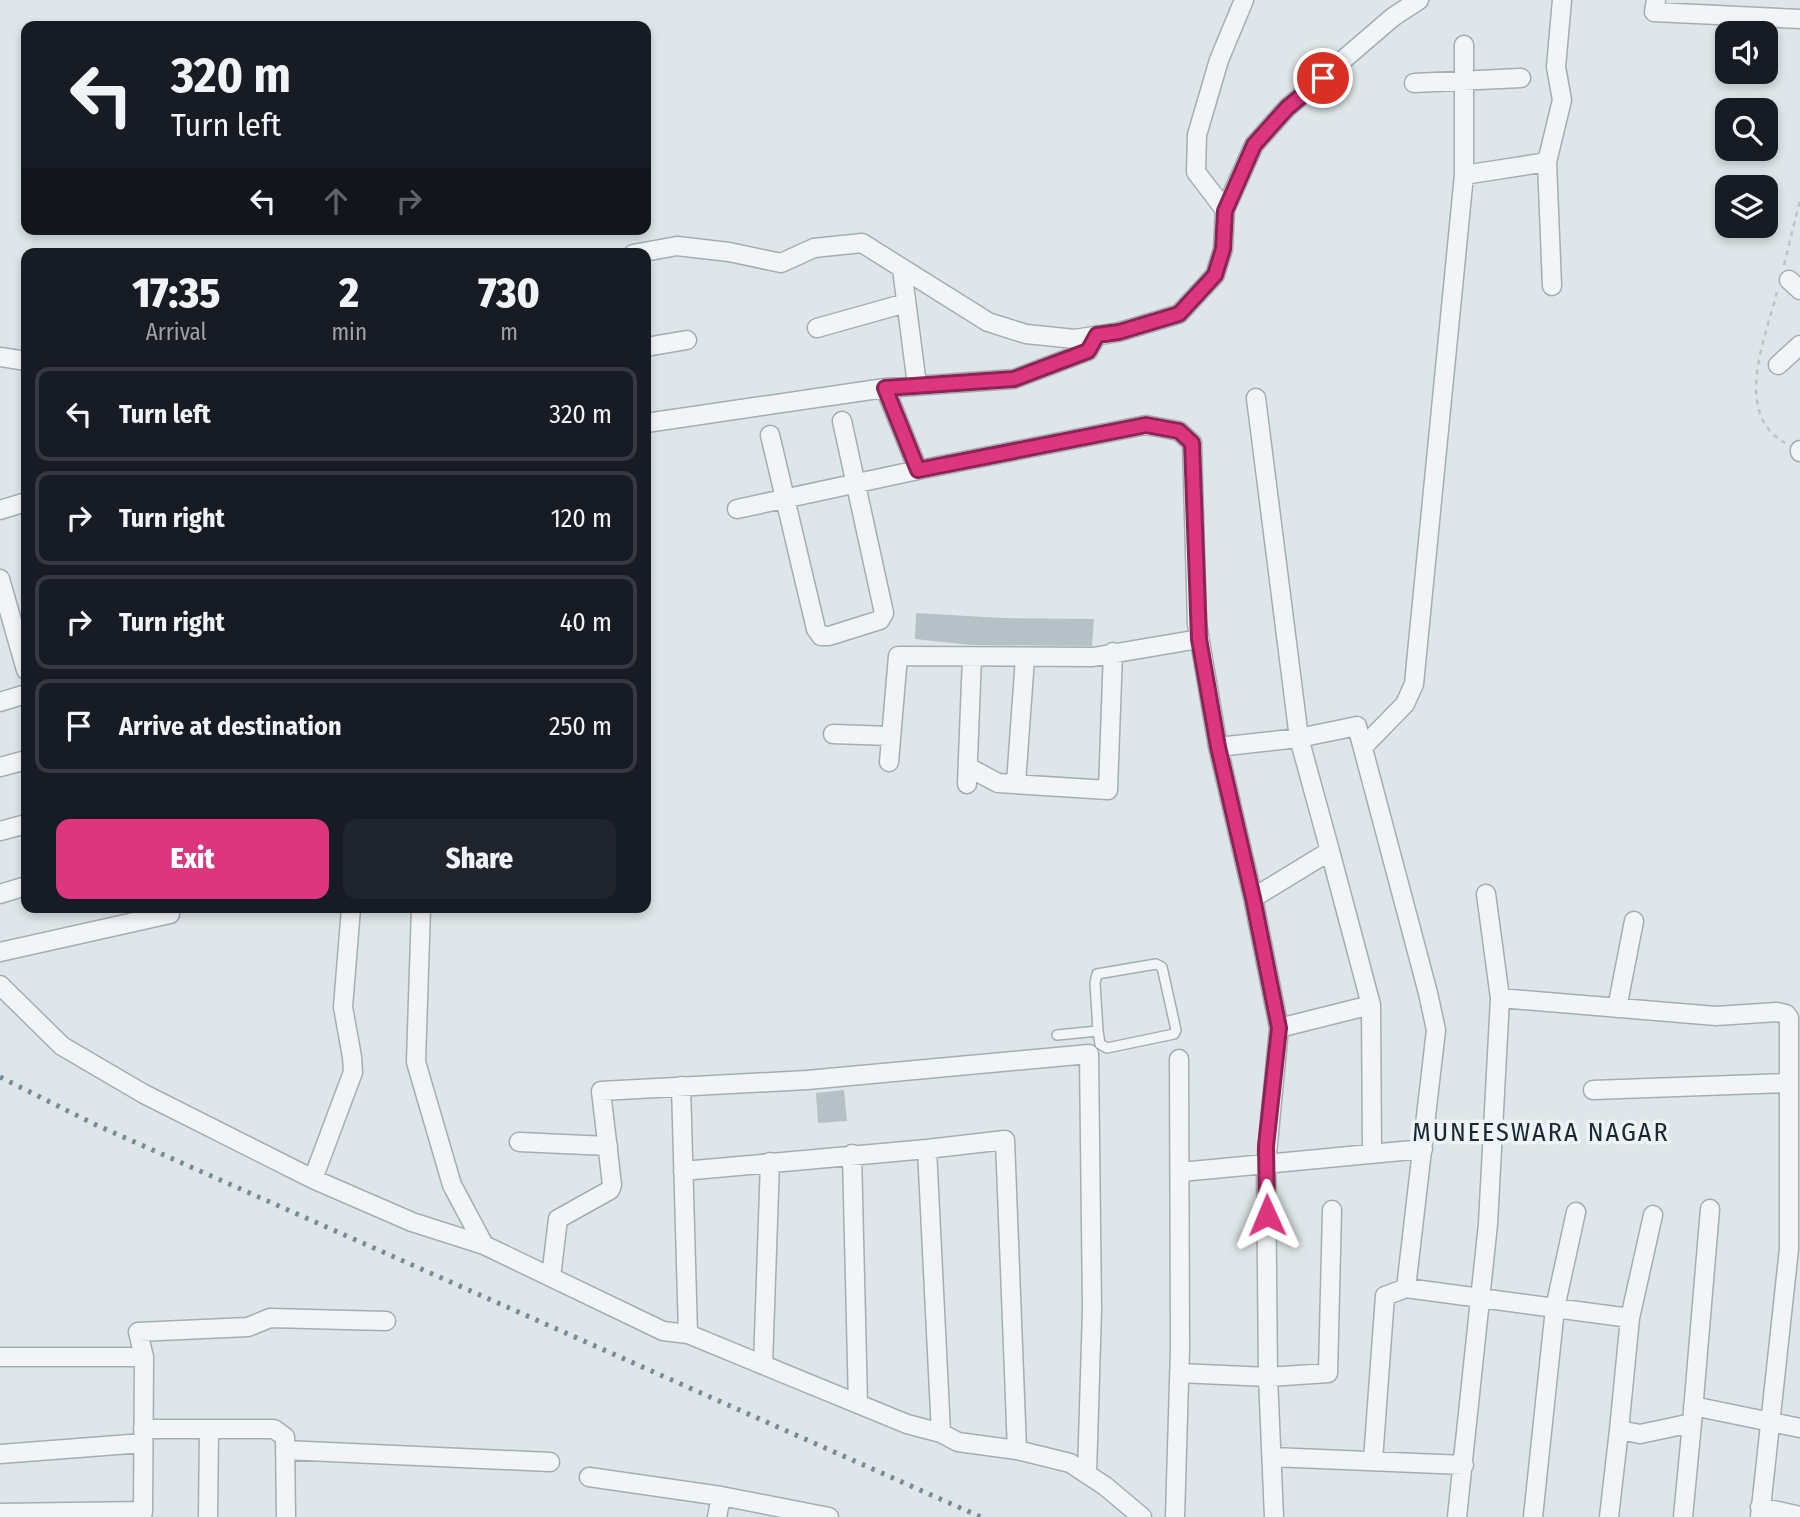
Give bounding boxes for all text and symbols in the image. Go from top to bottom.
map controls [1715,21,1778,238]
button: sound [1715,21,1778,84]
text: 320 m [171,46,291,105]
pin [1293,48,1353,108]
icon: left [56,49,147,140]
icon: arrive [1304,59,1342,97]
button: search [1715,98,1778,161]
text: Turn left [171,106,281,144]
button: layers [1715,175,1778,238]
icon: left [244,182,282,220]
icon: ahead [317,182,355,220]
icon: right [390,182,428,220]
text: 17:35 [132,268,220,318]
text: 2 [339,268,359,318]
text: 730 [478,268,540,318]
text: Arrival [146,318,207,346]
text: min [331,318,367,346]
text: m [500,318,518,346]
icon: left [60,395,98,433]
text: Turn left [119,399,211,430]
text: 320 m [549,399,612,430]
icon: right [60,499,98,537]
text: Turn right [119,503,225,534]
text: 120 m [551,503,612,534]
icon: right [60,603,98,641]
text: Turn right [119,607,225,638]
text: 40 m [560,607,612,638]
icon: arrive [60,707,98,745]
text: Arrive at destination [119,711,342,742]
text: 250 m [549,711,612,742]
button: Exit [56,819,329,899]
button: Share [343,819,616,899]
district label: MUNEESWARA NAGAR [1412,1117,1670,1148]
position arrow [1230,1178,1304,1252]

